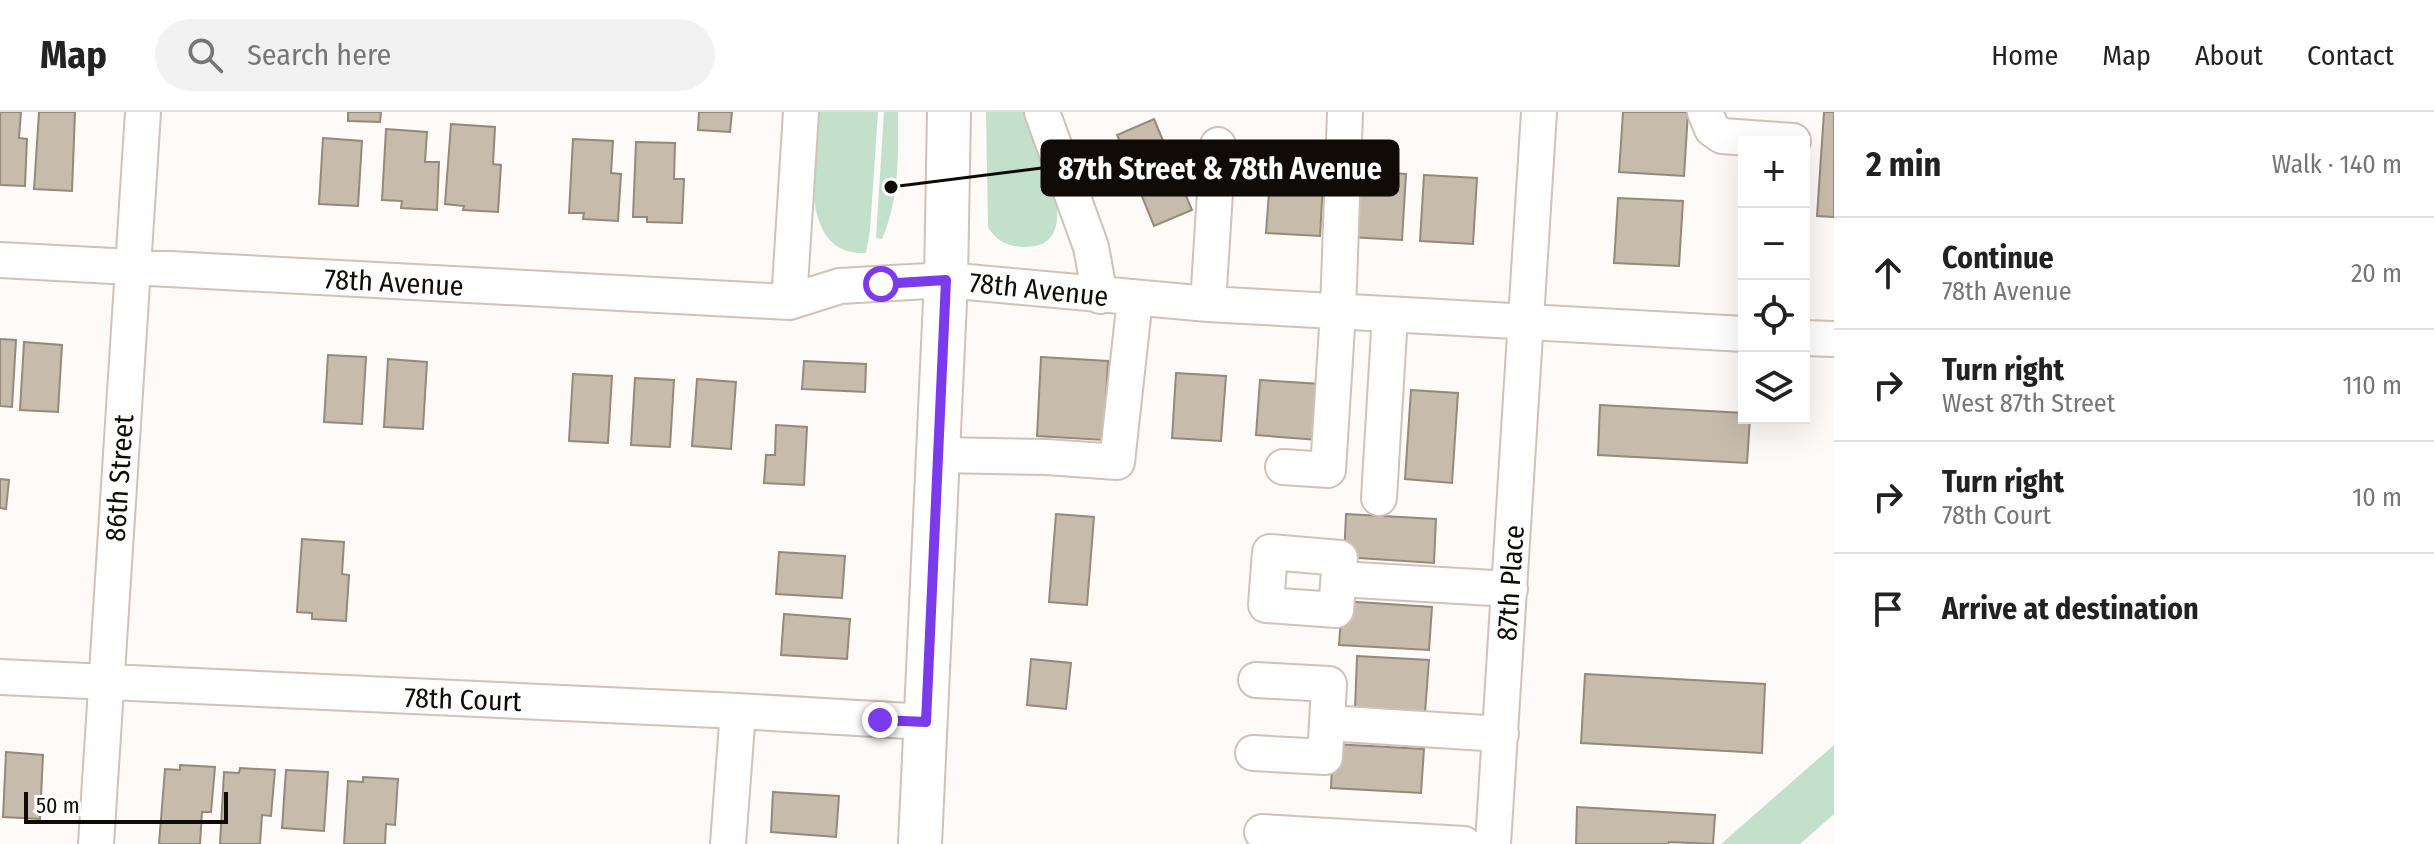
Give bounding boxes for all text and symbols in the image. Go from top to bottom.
search box [155,19,715,91]
text: Map [40,32,107,78]
icon: search [183,33,227,77]
text: Search here [247,37,391,73]
text: Home [1991,39,2058,72]
text: Map [2102,39,2151,72]
text: About [2195,39,2263,72]
text: Contact [2307,39,2394,72]
map controls [1738,136,1810,424]
button: + [1738,136,1810,208]
callout: 87th Street & 78th Avenue [1042,141,1398,195]
text: 2 min [1866,144,1941,185]
text: Walk · 140 m [2272,149,2402,180]
text: 87th Street & 78th Avenue [1058,151,1382,187]
button: − [1738,208,1810,280]
text: Continue [1942,240,2054,276]
icon: ahead [1866,251,1910,295]
text: 20 m [2351,258,2402,289]
street label: 78th Avenue [323,262,464,303]
route start [863,266,899,302]
street label: 78th Avenue [968,266,1110,313]
text: 78th Avenue [1942,276,2071,307]
button: locate [1738,280,1810,352]
button: layers [1738,352,1810,424]
text: Turn right [1942,352,2064,388]
icon: right [1866,363,1910,407]
text: 110 m [2342,370,2402,401]
text: West 87th Street [1942,388,2115,419]
street label: 86th Street [99,413,140,543]
text: Turn right [1942,464,2064,500]
icon: right [1866,475,1910,519]
text: 10 m [2352,482,2402,513]
text: 78th Court [1942,500,2051,531]
street label: 87th Place [1490,524,1531,642]
icon: arrive [1866,587,1910,631]
text: Arrive at destination [1942,591,2199,627]
street label: 78th Court [404,681,523,718]
route end [862,702,898,738]
scale bar [24,788,228,824]
text: 50 m [36,792,80,819]

